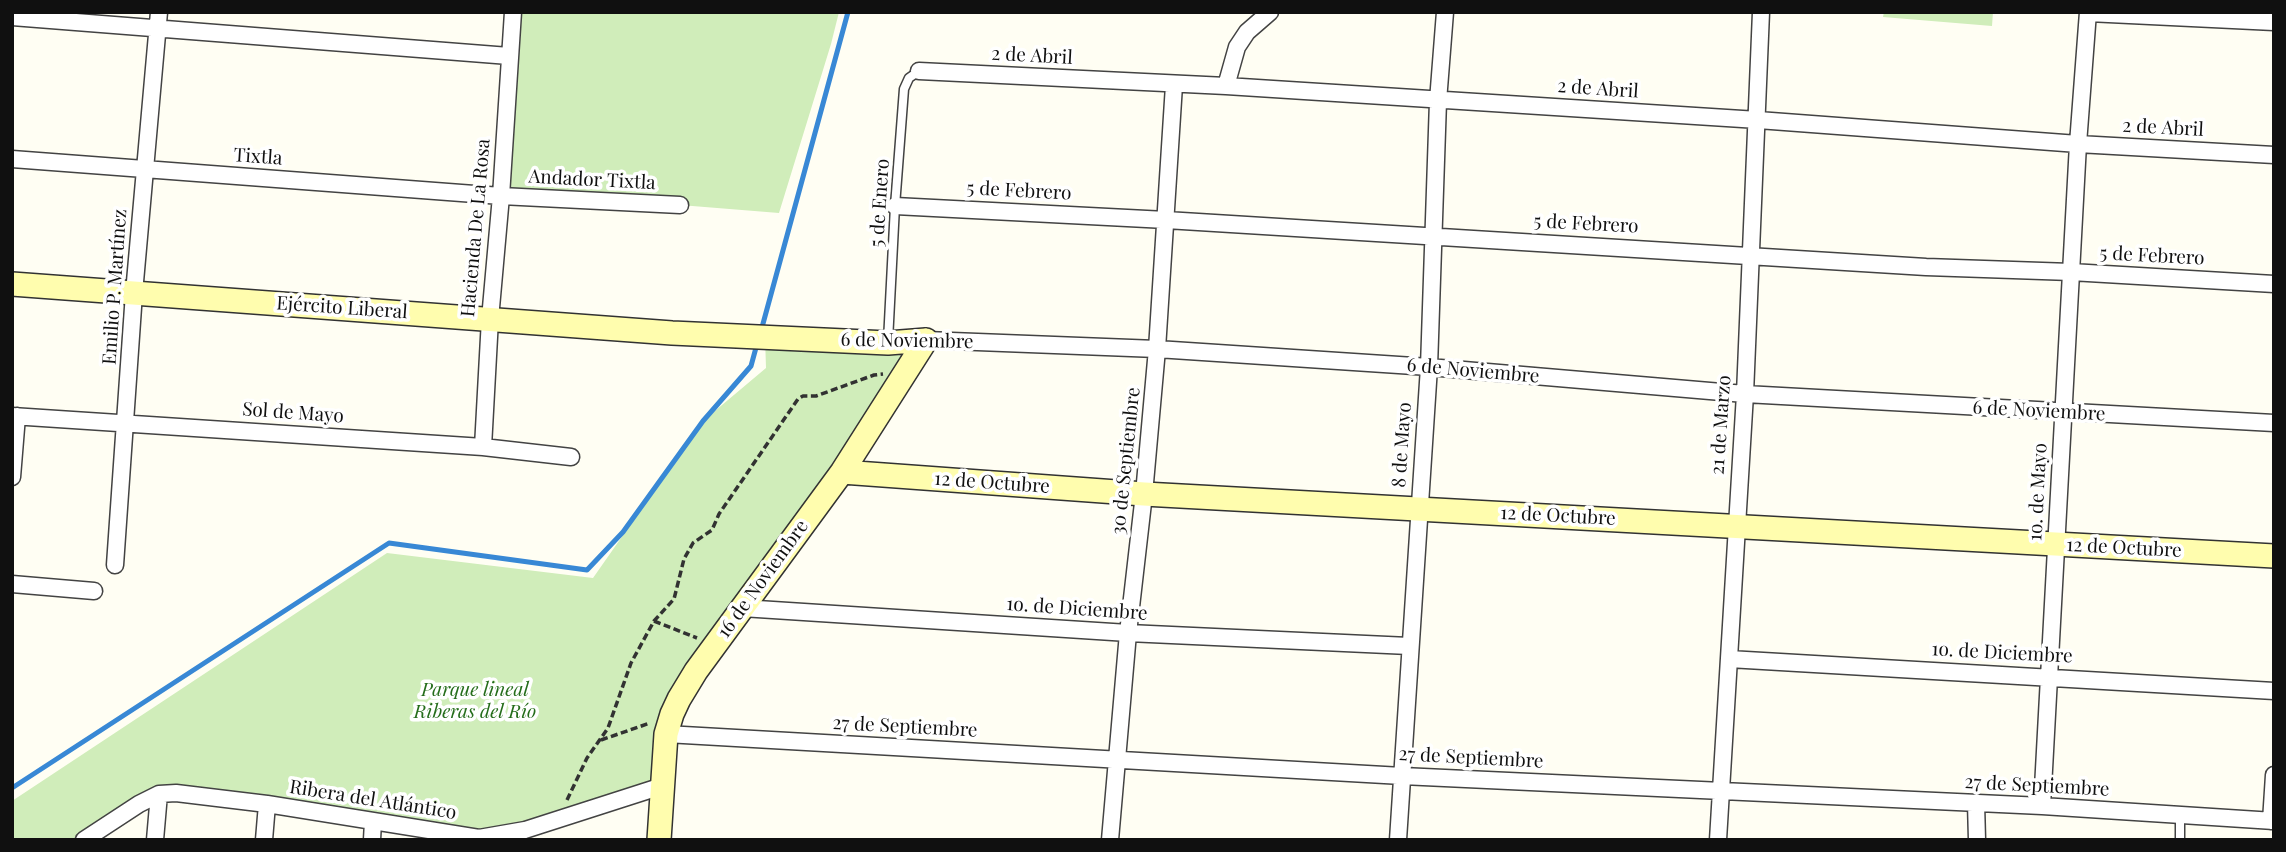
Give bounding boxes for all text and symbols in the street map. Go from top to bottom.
street label: 2 de Abril [991,42,1073,70]
street label: 2 de Abril [1557,75,1639,103]
street label: 2 de Abril [2122,114,2204,142]
street label: Hacienda De La Rosa [457,138,495,318]
street label: Tixtla [233,144,283,170]
street label: 5 de Enero [866,158,894,248]
street label: Andador Tixtla [528,165,656,195]
street label: 5 de Febrero [966,177,1072,205]
street label: Emilio P. Martínez [98,208,132,366]
street label: 5 de Febrero [1533,210,1639,238]
street label: 5 de Febrero [2099,242,2205,270]
street label: Ejército Liberal [276,292,408,324]
street label: 6 de Noviembre [840,328,974,354]
street label: 6 de Noviembre [1406,354,1540,388]
street label: 21 de Marzo [1706,374,1736,476]
street label: 30 de Septiembre [1107,386,1145,536]
street label: 6 de Noviembre [1972,396,2106,426]
street label: Sol de Mayo [242,398,344,428]
street label: 8 de Mayo [1388,402,1416,488]
street label: 1o. de Mayo [2024,442,2052,542]
street label: 12 de Octubre [933,468,1051,498]
street label: 12 de Octubre [1500,502,1616,530]
street label: 16 de Noviembre [713,516,813,642]
street label: 12 de Octubre [2066,534,2182,562]
street label: 1o. de Diciembre [1006,593,1148,625]
street label: 1o. de Diciembre [1931,638,2073,668]
park label: Parque lineal Riberas del Río [414,679,536,723]
street label: 27 de Septiembre [832,712,978,742]
street label: 27 de Septiembre [1398,743,1544,773]
street label: 27 de Septiembre [1964,771,2110,801]
street label: Ribera del Atlántico [288,776,458,824]

